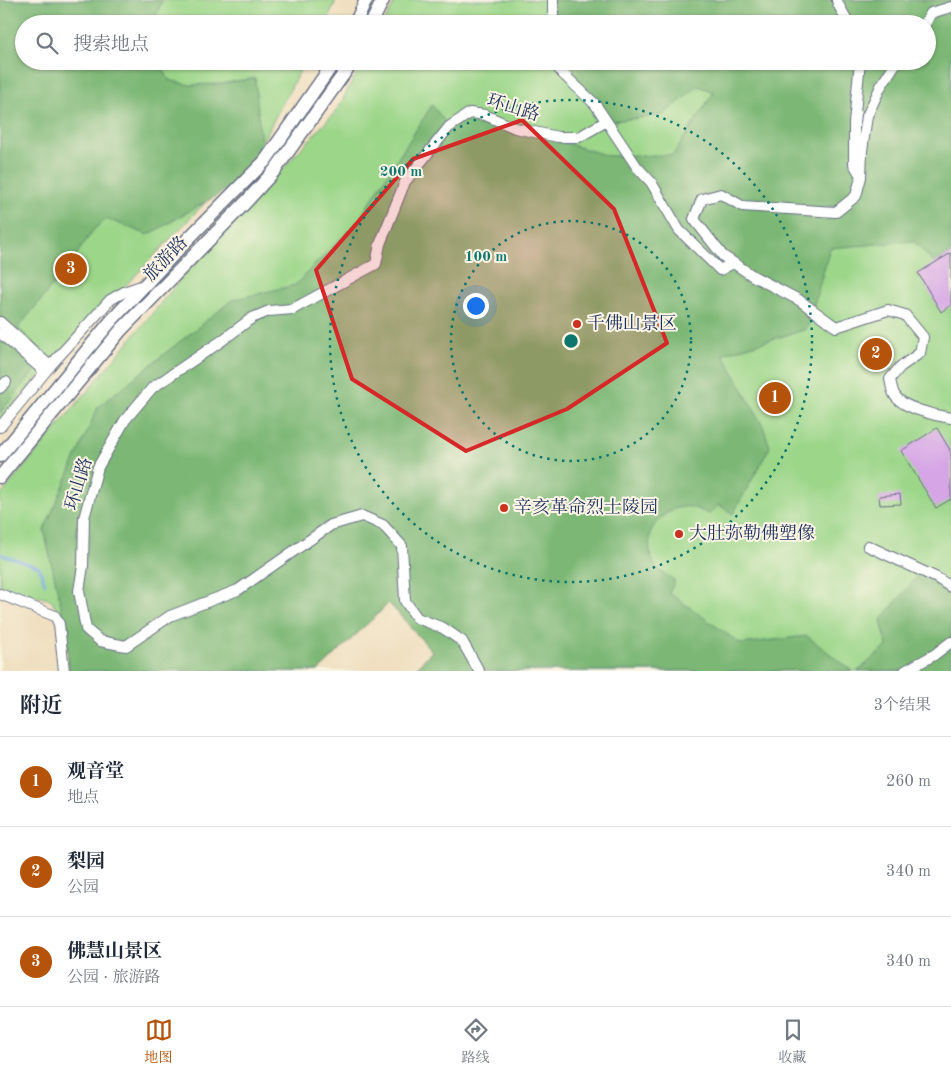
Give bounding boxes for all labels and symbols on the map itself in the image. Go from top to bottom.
street label: 环山路 [485,90,542,125]
text: 200 m [380,165,422,180]
street label: 旅游路 [139,232,191,285]
pin: 3 [55,250,87,288]
text: 100 m [465,250,507,265]
your location [463,293,489,319]
place label: 千佛山景区 [587,313,677,333]
marker: 千佛山景区 [571,318,583,330]
centre of rings [562,332,580,350]
pin: 2 [860,335,892,373]
pin: 1 [759,379,791,417]
street label: 环山路 [61,455,96,512]
place label: 辛亥革命烈士陵园 [514,497,658,517]
marker: 辛亥革命烈士陵园 [498,502,510,514]
place label: 大肚弥勒佛塑像 [689,523,815,543]
marker: 大肚弥勒佛塑像 [673,528,685,540]

